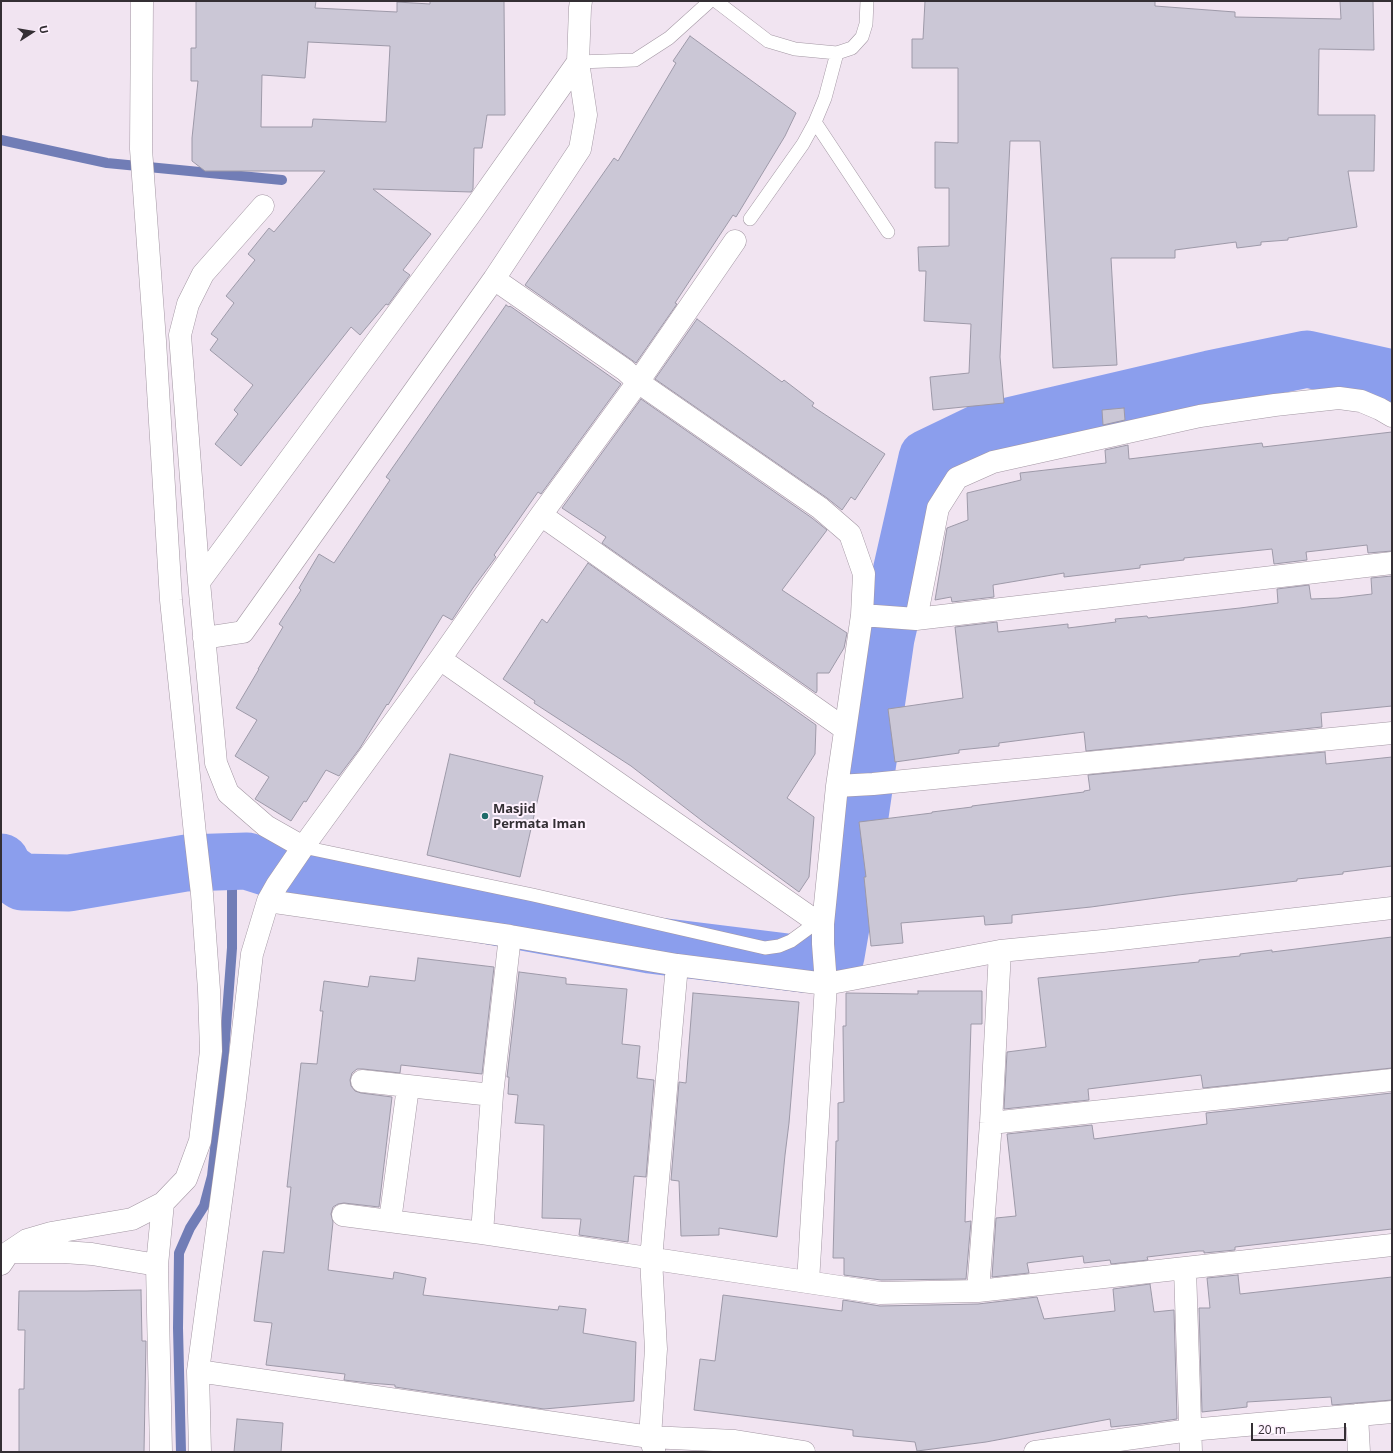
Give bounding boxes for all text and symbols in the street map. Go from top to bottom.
north arrow [12,12,52,52]
text: U [36,24,52,35]
place label: Masjid Permata Iman [493,801,586,832]
marker: Masjid Permata Iman [480,811,490,821]
scale bar [1253,1415,1348,1441]
text: 20 m [1258,1421,1286,1438]

